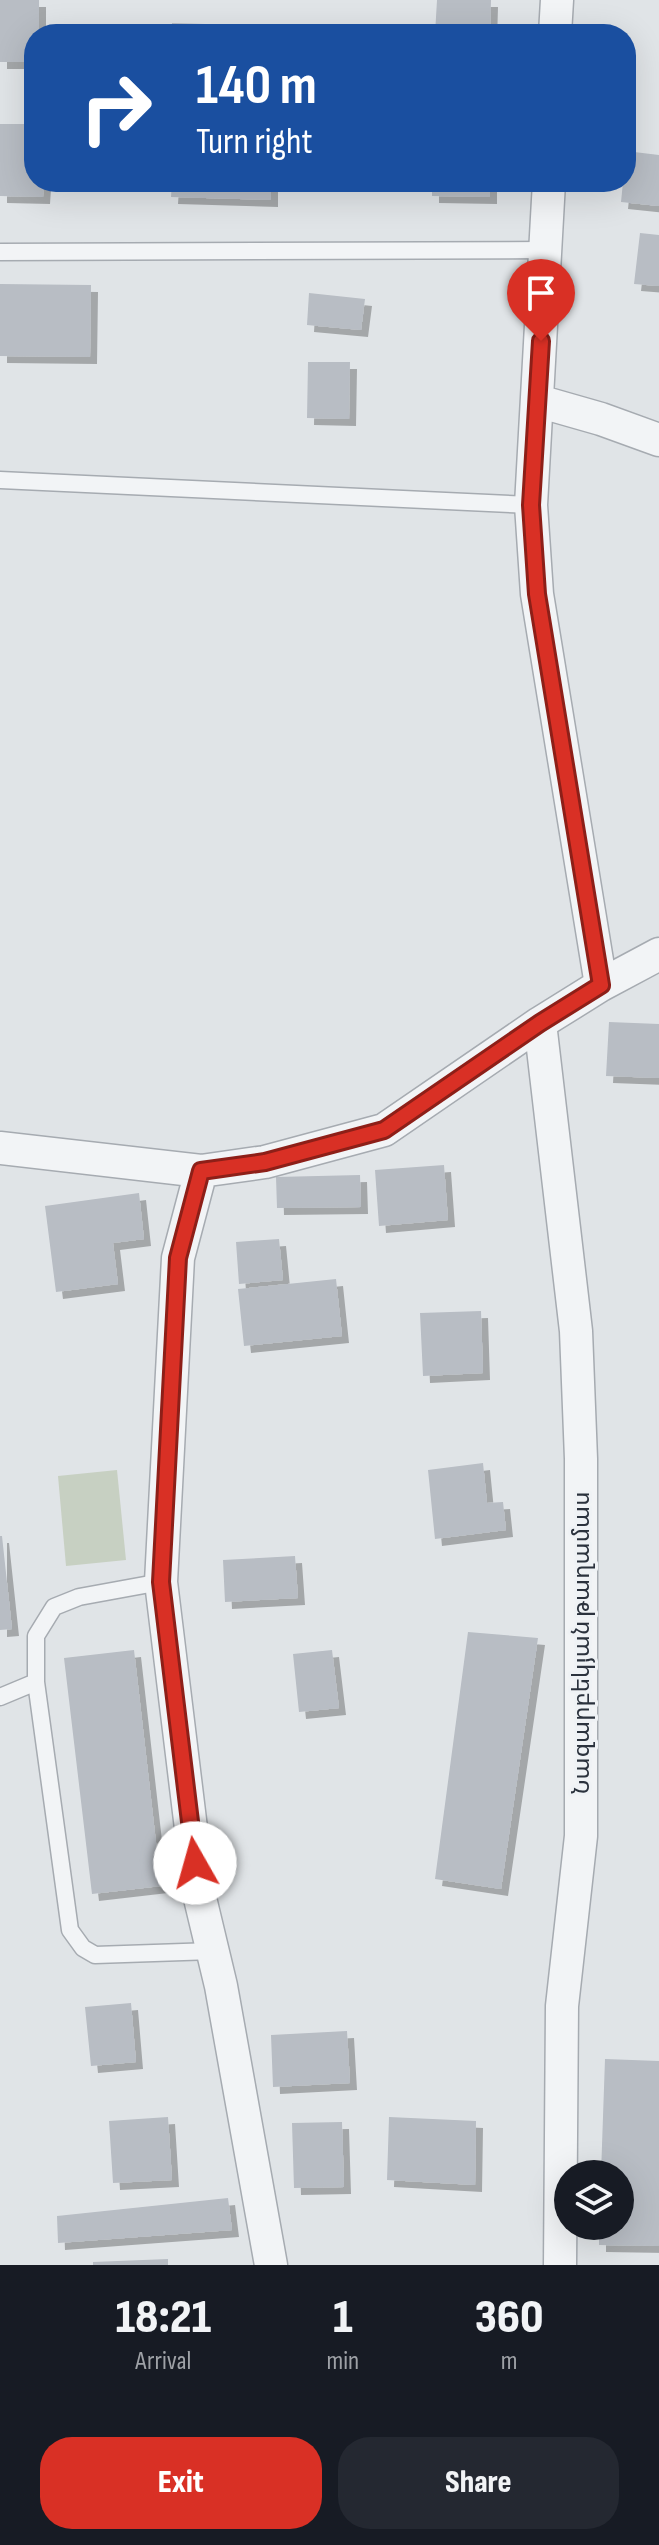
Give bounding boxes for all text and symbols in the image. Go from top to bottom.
text: 140 m [196,53,317,120]
icon: right [64,56,168,160]
text: Turn right [196,121,313,164]
pin [507,259,575,341]
icon: arrive [519,271,563,315]
street label: Նազարբեկյան թաղամաս [567,1492,596,1795]
position arrow [153,1821,237,1905]
map controls [554,2160,634,2240]
button: layers [554,2160,634,2240]
text: 18:21 [115,2289,211,2346]
text: 1 [333,2289,353,2346]
text: 360 [475,2289,544,2346]
text: Arrival [135,2346,191,2377]
text: min [327,2346,359,2377]
text: m [501,2346,517,2377]
button: Exit [40,2437,322,2529]
button: Share [338,2437,619,2529]

